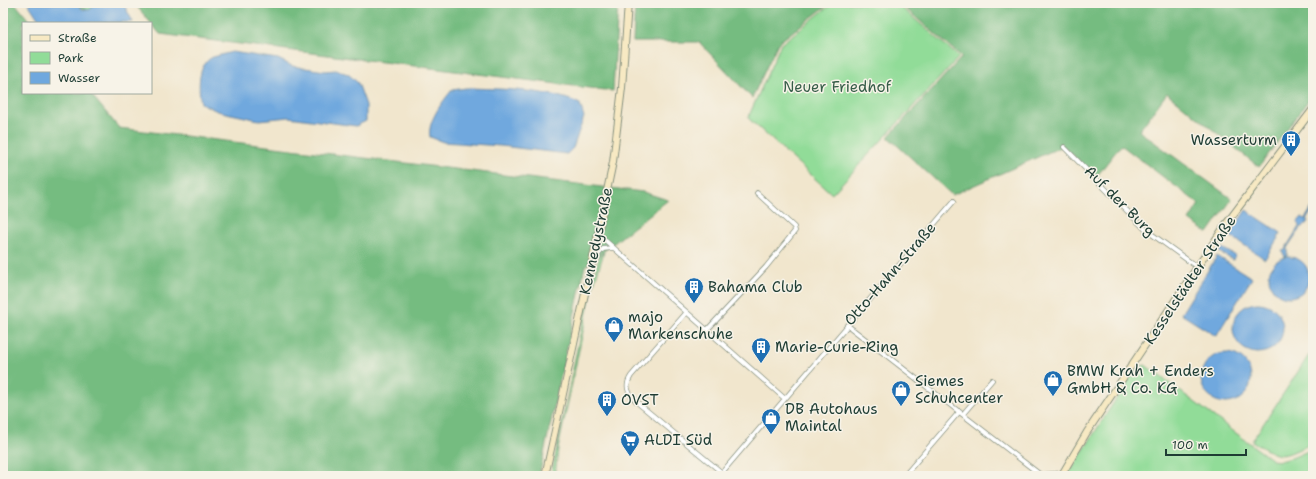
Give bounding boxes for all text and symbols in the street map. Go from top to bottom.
legend [22,22,152,94]
text: Straße [58,30,97,46]
text: Park [58,50,84,66]
text: Wasser [58,70,100,86]
park label: Neuer Friedhof [783,77,892,97]
building icon: Wasserturm [1280,129,1302,157]
place label: Wasserturm [1190,130,1277,150]
street label: Auf der Burg [1080,161,1160,241]
street label: Kennedystraße [575,186,617,296]
street label: Kesselstädter Straße [1139,212,1241,348]
street label: Otto-Hahn-Straße [840,218,940,330]
building icon: Bahama Club [683,276,705,304]
place label: Bahama Club [708,277,803,297]
place label: majo Markenschuhe [628,307,733,344]
shop icon: majo Markenschuhe [603,315,625,343]
building icon: Marie-Curie-Ring [750,336,772,364]
place label: Marie-Curie-Ring [775,337,898,357]
place label: BMW Krah + Enders GmbH & Co. KG [1067,361,1214,398]
shop icon: BMW Krah + Enders GmbH & Co. KG [1042,369,1064,397]
place label: Siemes Schuhcenter [915,371,1003,408]
shop icon: Siemes Schuhcenter [890,379,912,407]
building icon: OVST [596,389,618,417]
place label: OVST [621,390,659,410]
place label: DB Autohaus Maintal [785,399,878,436]
shop icon: DB Autohaus Maintal [760,407,782,435]
supermarket icon: ALDI Süd [619,429,641,457]
place label: ALDI Süd [644,430,713,450]
scale bar [1166,431,1246,457]
text: 100 m [1172,437,1208,453]

